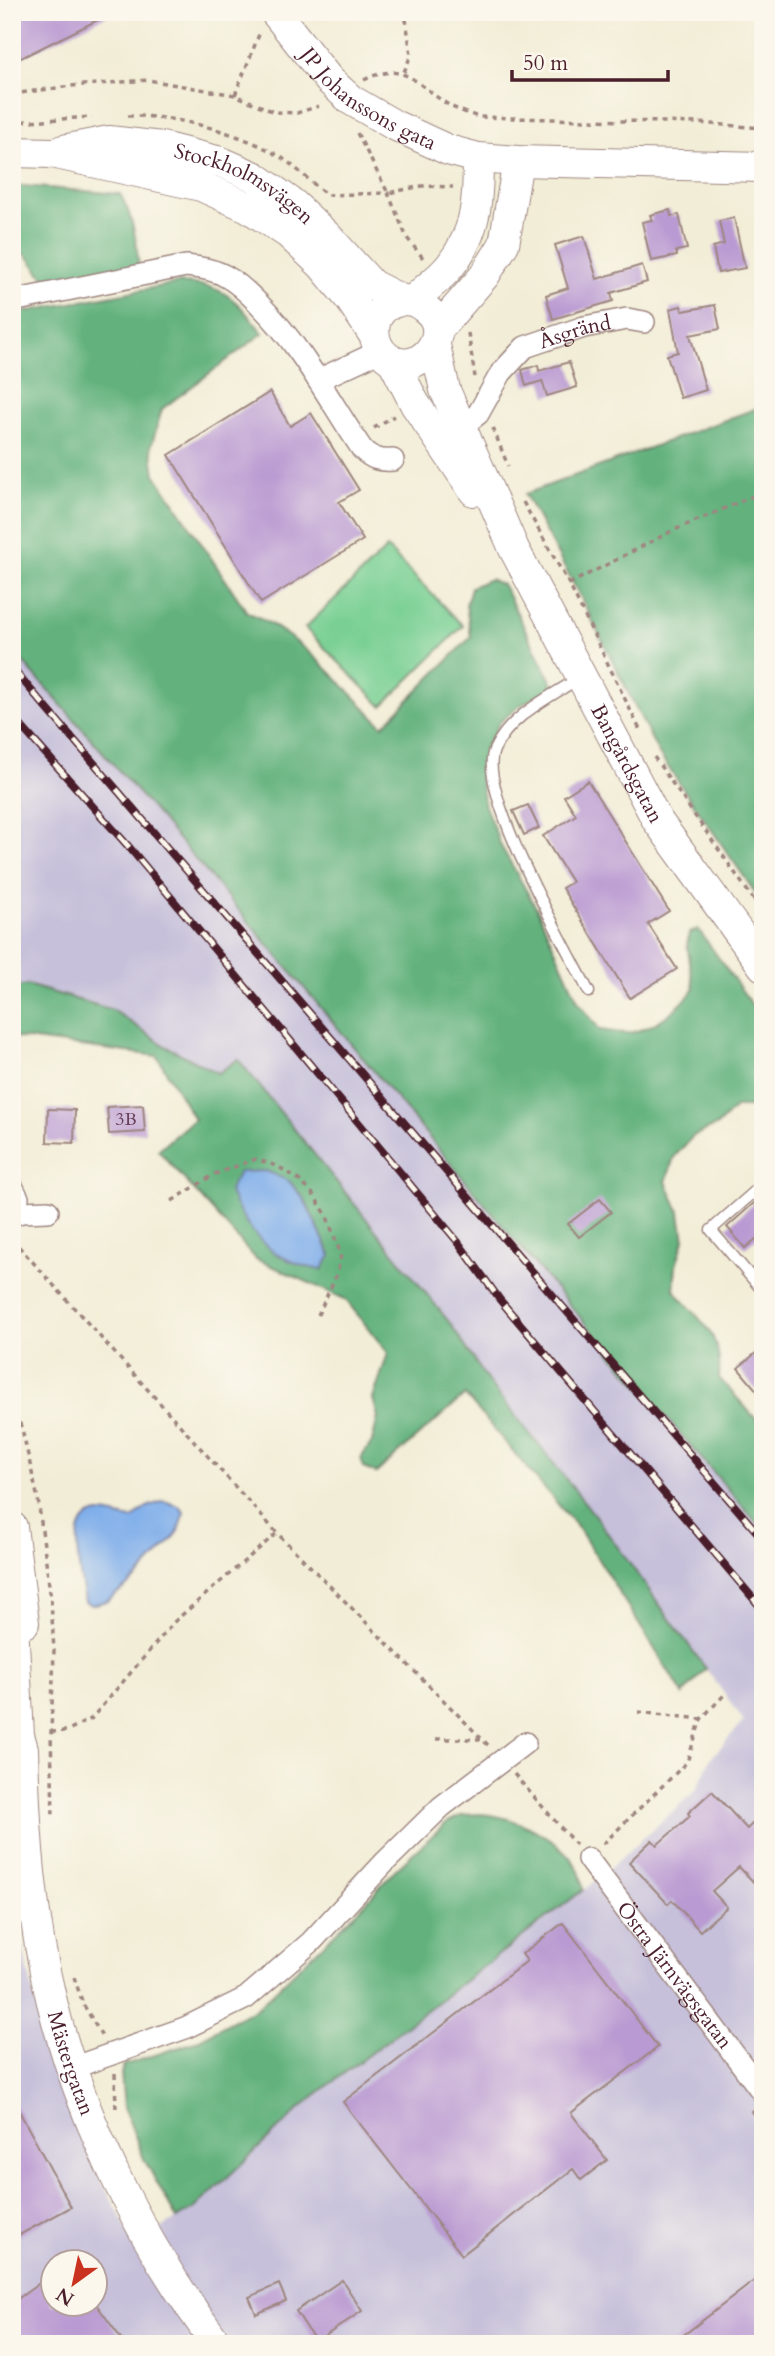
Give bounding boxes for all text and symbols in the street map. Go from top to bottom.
scale bar [512,38,668,82]
street label: JP Johanssons gata [292,39,441,157]
text: 50 m [523,49,568,78]
street label: Stockholmsvägen [171,136,320,231]
street label: Åsgränd [535,308,613,356]
street label: Bangårdsgatan [584,699,671,828]
house number: 3B [115,1107,137,1132]
street label: Östra Järnvägsgatan [610,1895,740,2055]
street label: Mästergatan [40,2008,102,2120]
north arrow [38,2248,108,2318]
text: N [51,2281,79,2312]

